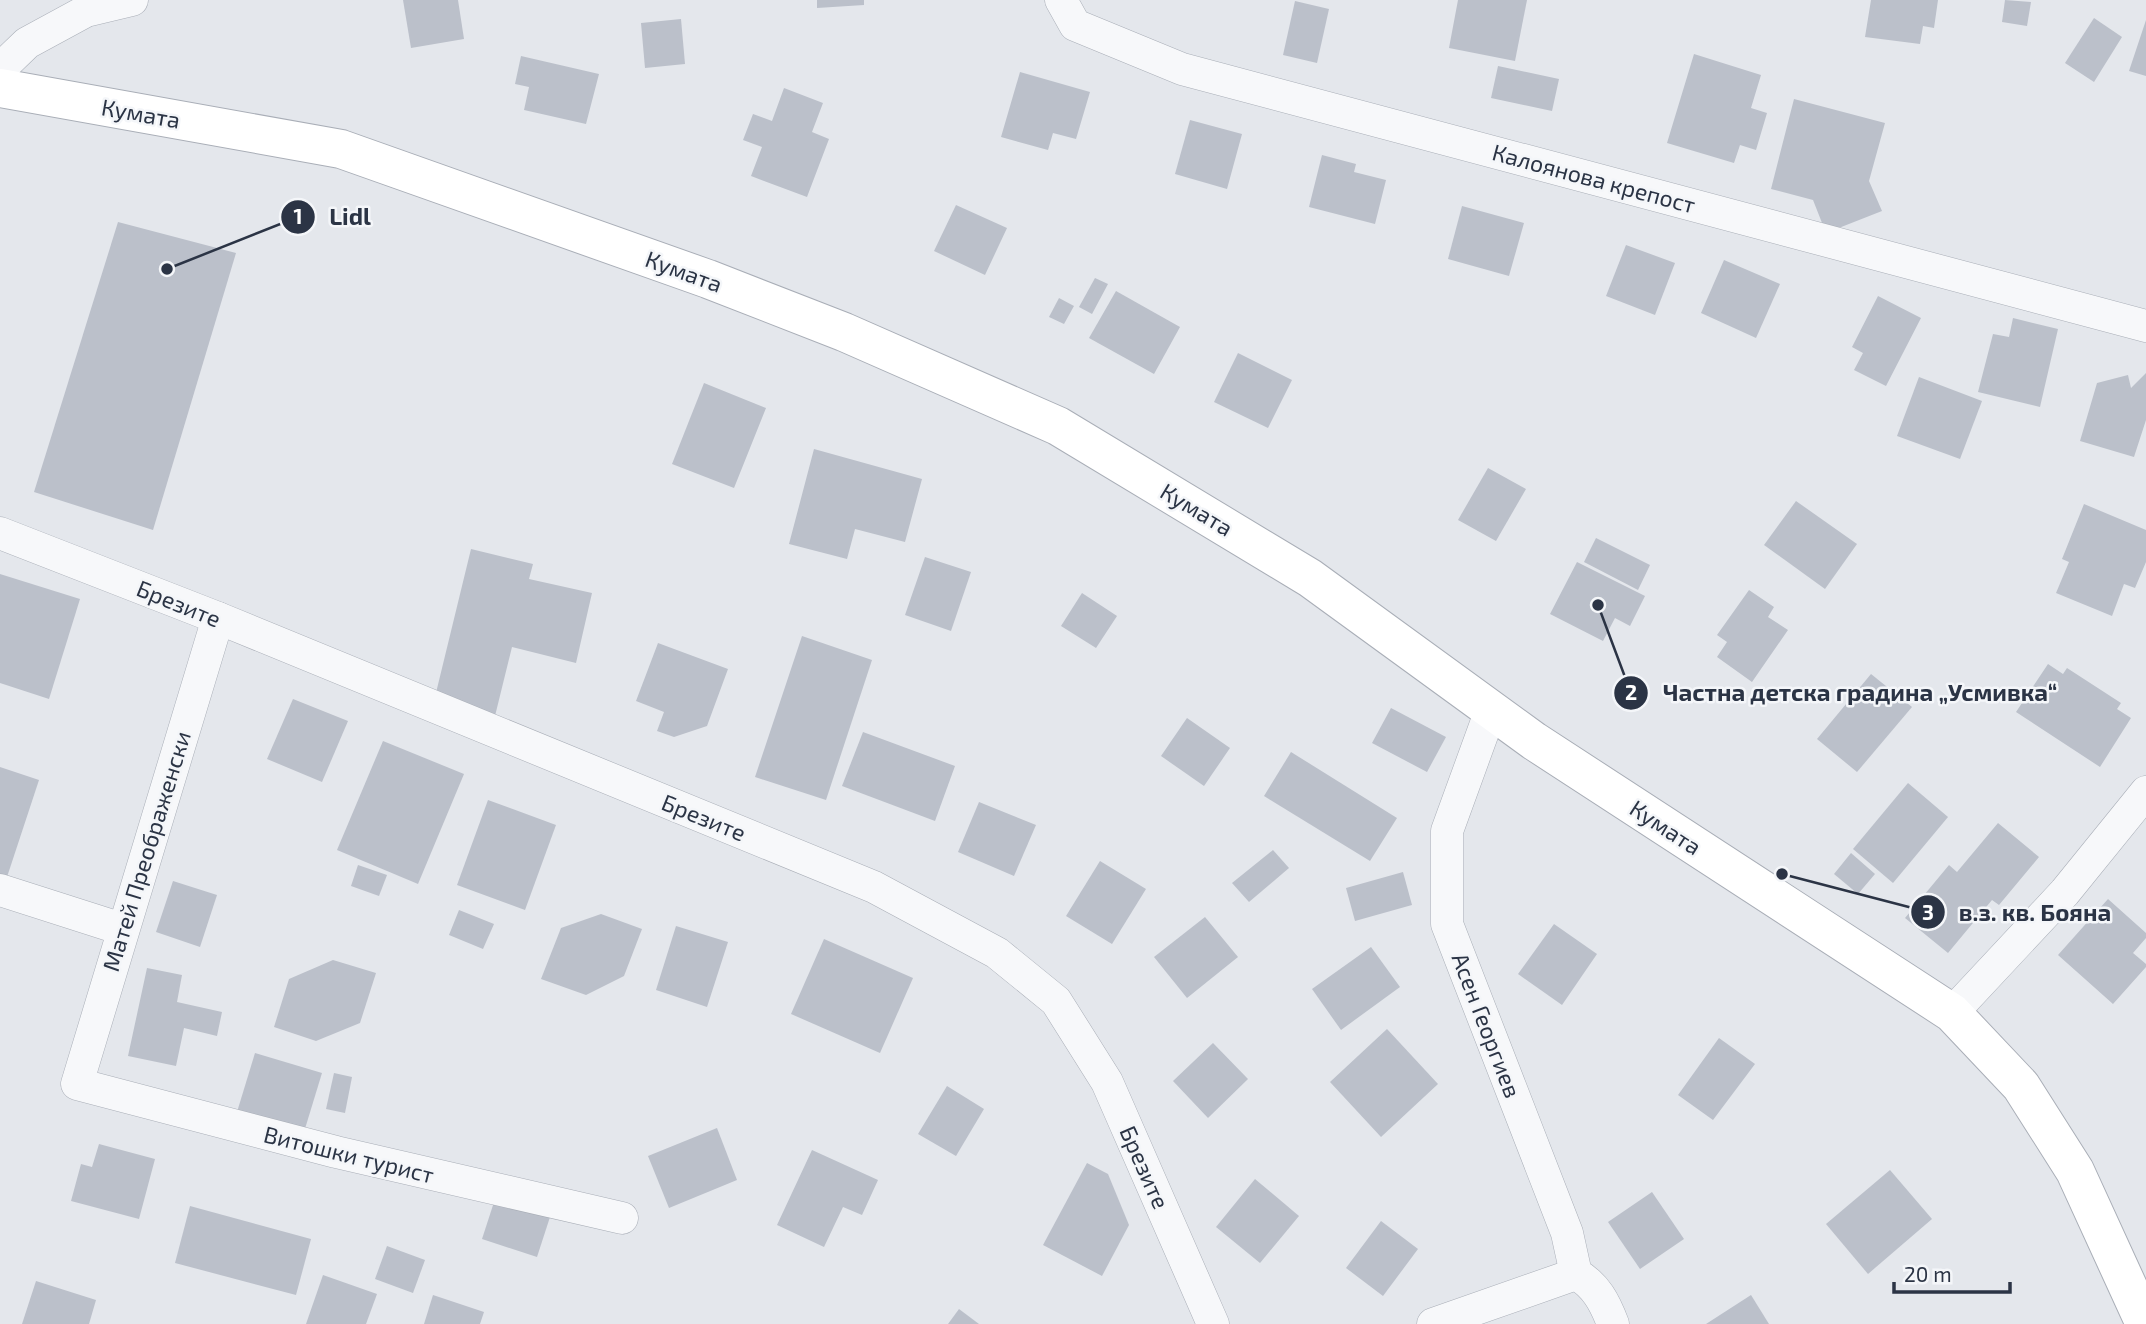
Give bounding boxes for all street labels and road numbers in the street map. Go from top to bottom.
street label: Кумата [99,92,183,135]
street label: Калоянова крепост [1489,137,1699,219]
street label: Кумата [641,244,726,299]
street label: Кумата [1155,477,1238,542]
street label: Брезите [133,574,225,632]
street label: Матей Преображенски [96,728,196,974]
street label: Брезите [658,788,750,846]
street label: Кумата [1624,794,1707,861]
street label: Асен Георгиев [1447,949,1527,1101]
street label: Витошки турист [261,1119,437,1190]
street label: Брезите [1114,1121,1176,1213]

